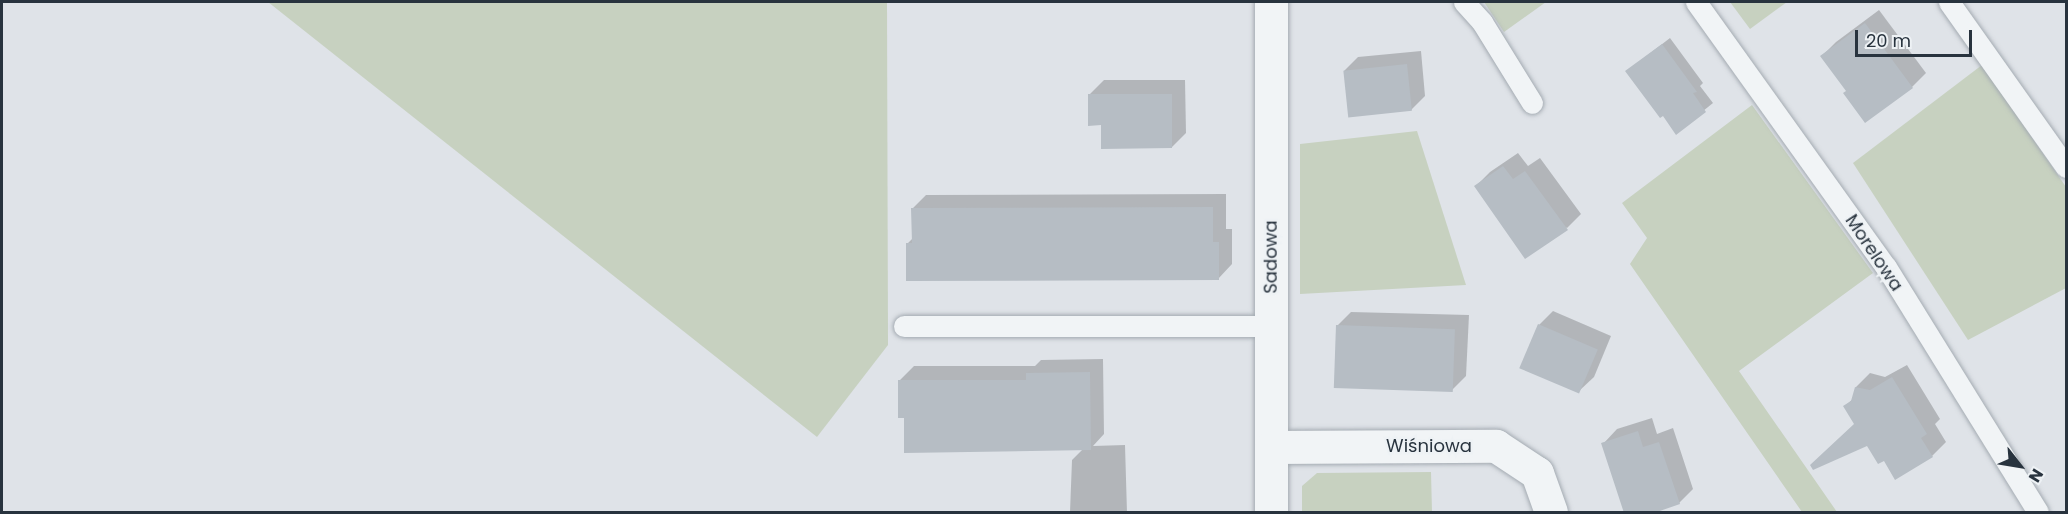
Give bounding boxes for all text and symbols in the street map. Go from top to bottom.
scale bar [1858,18,1975,56]
text: 20 m [1866,28,1911,53]
street label: Morelowa [1841,211,1907,295]
street label: Sadowa [1260,220,1282,294]
street label: Wiśniowa [1386,435,1472,457]
north arrow [1990,436,2050,496]
text: N [2023,464,2049,487]

